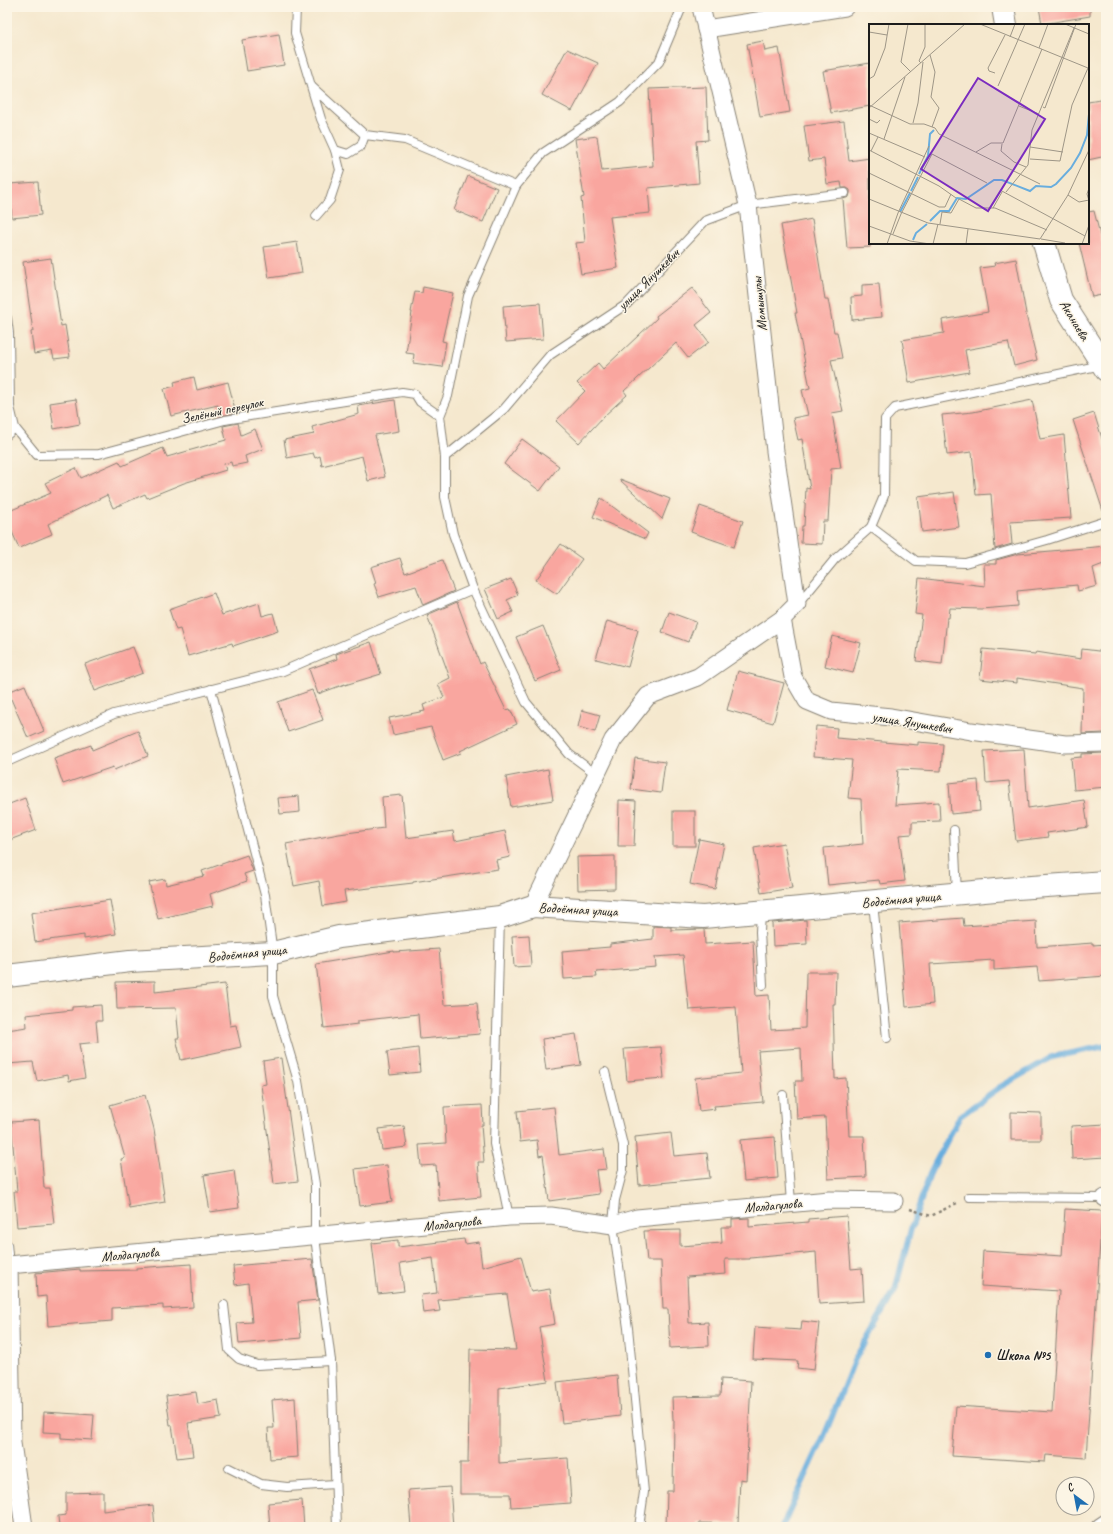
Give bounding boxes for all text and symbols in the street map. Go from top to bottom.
inset map [869,24,1089,244]
street label: улица Янушкевич [613,244,684,314]
street label: Момышулы [748,275,771,332]
street label: Аканаева [1056,297,1094,344]
street label: Зелёный переулок [180,393,266,427]
street label: улица Янушкевич [870,708,954,737]
street label: Водоёмная улица [861,887,943,911]
street label: Водоёмная улица [538,899,619,920]
street label: Водоёмная улица [207,941,289,966]
street label: Молдагулова [744,1194,804,1216]
street label: Молдагулова [423,1212,483,1235]
street label: Молдагулова [101,1243,161,1265]
place label: Школа №5 [996,1347,1052,1364]
marker: Школа №5 [983,1350,993,1360]
north arrow [1055,1476,1095,1516]
text: С [1064,1479,1077,1495]

